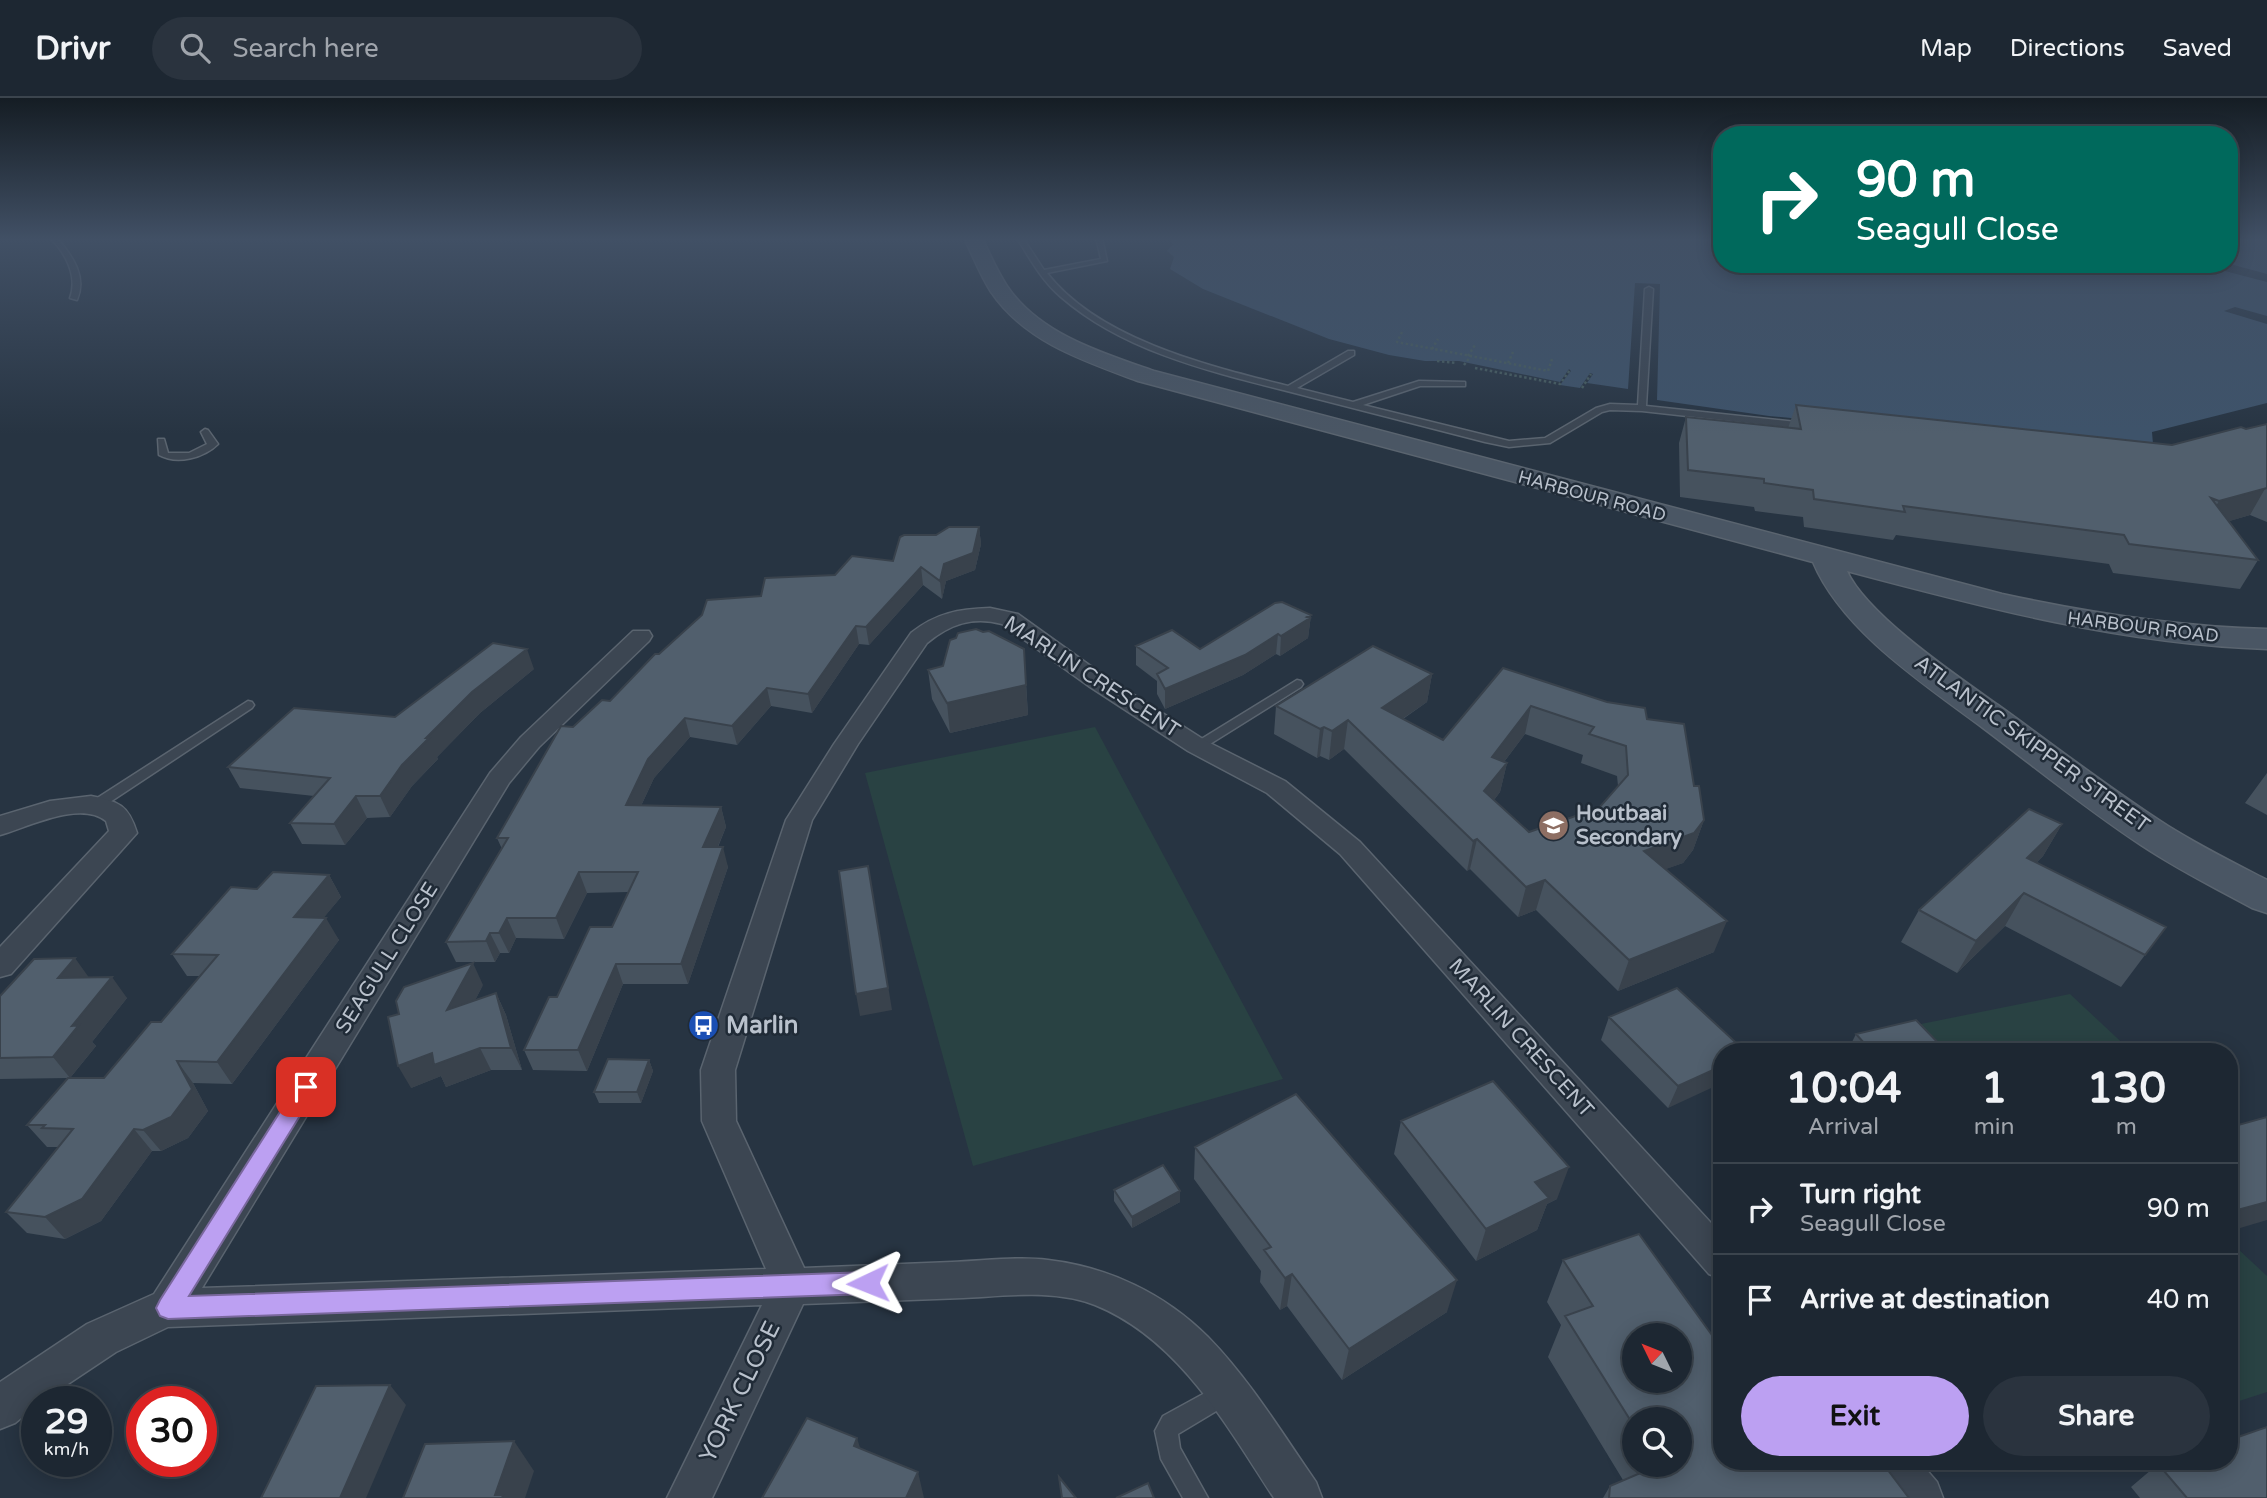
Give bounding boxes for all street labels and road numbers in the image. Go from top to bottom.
street label: HARBOUR ROAD [1516,466,1668,526]
street label: HARBOUR ROAD [2066,607,2220,647]
street label: MARLIN CRESCENT [999,611,1185,743]
street label: ATLANTIC SKIPPER STREET [1909,650,2155,838]
street label: SEAGULL CLOSE [330,878,444,1038]
street label: MARLIN CRESCENT [1443,954,1599,1123]
street label: YORK CLOSE [693,1317,787,1467]

